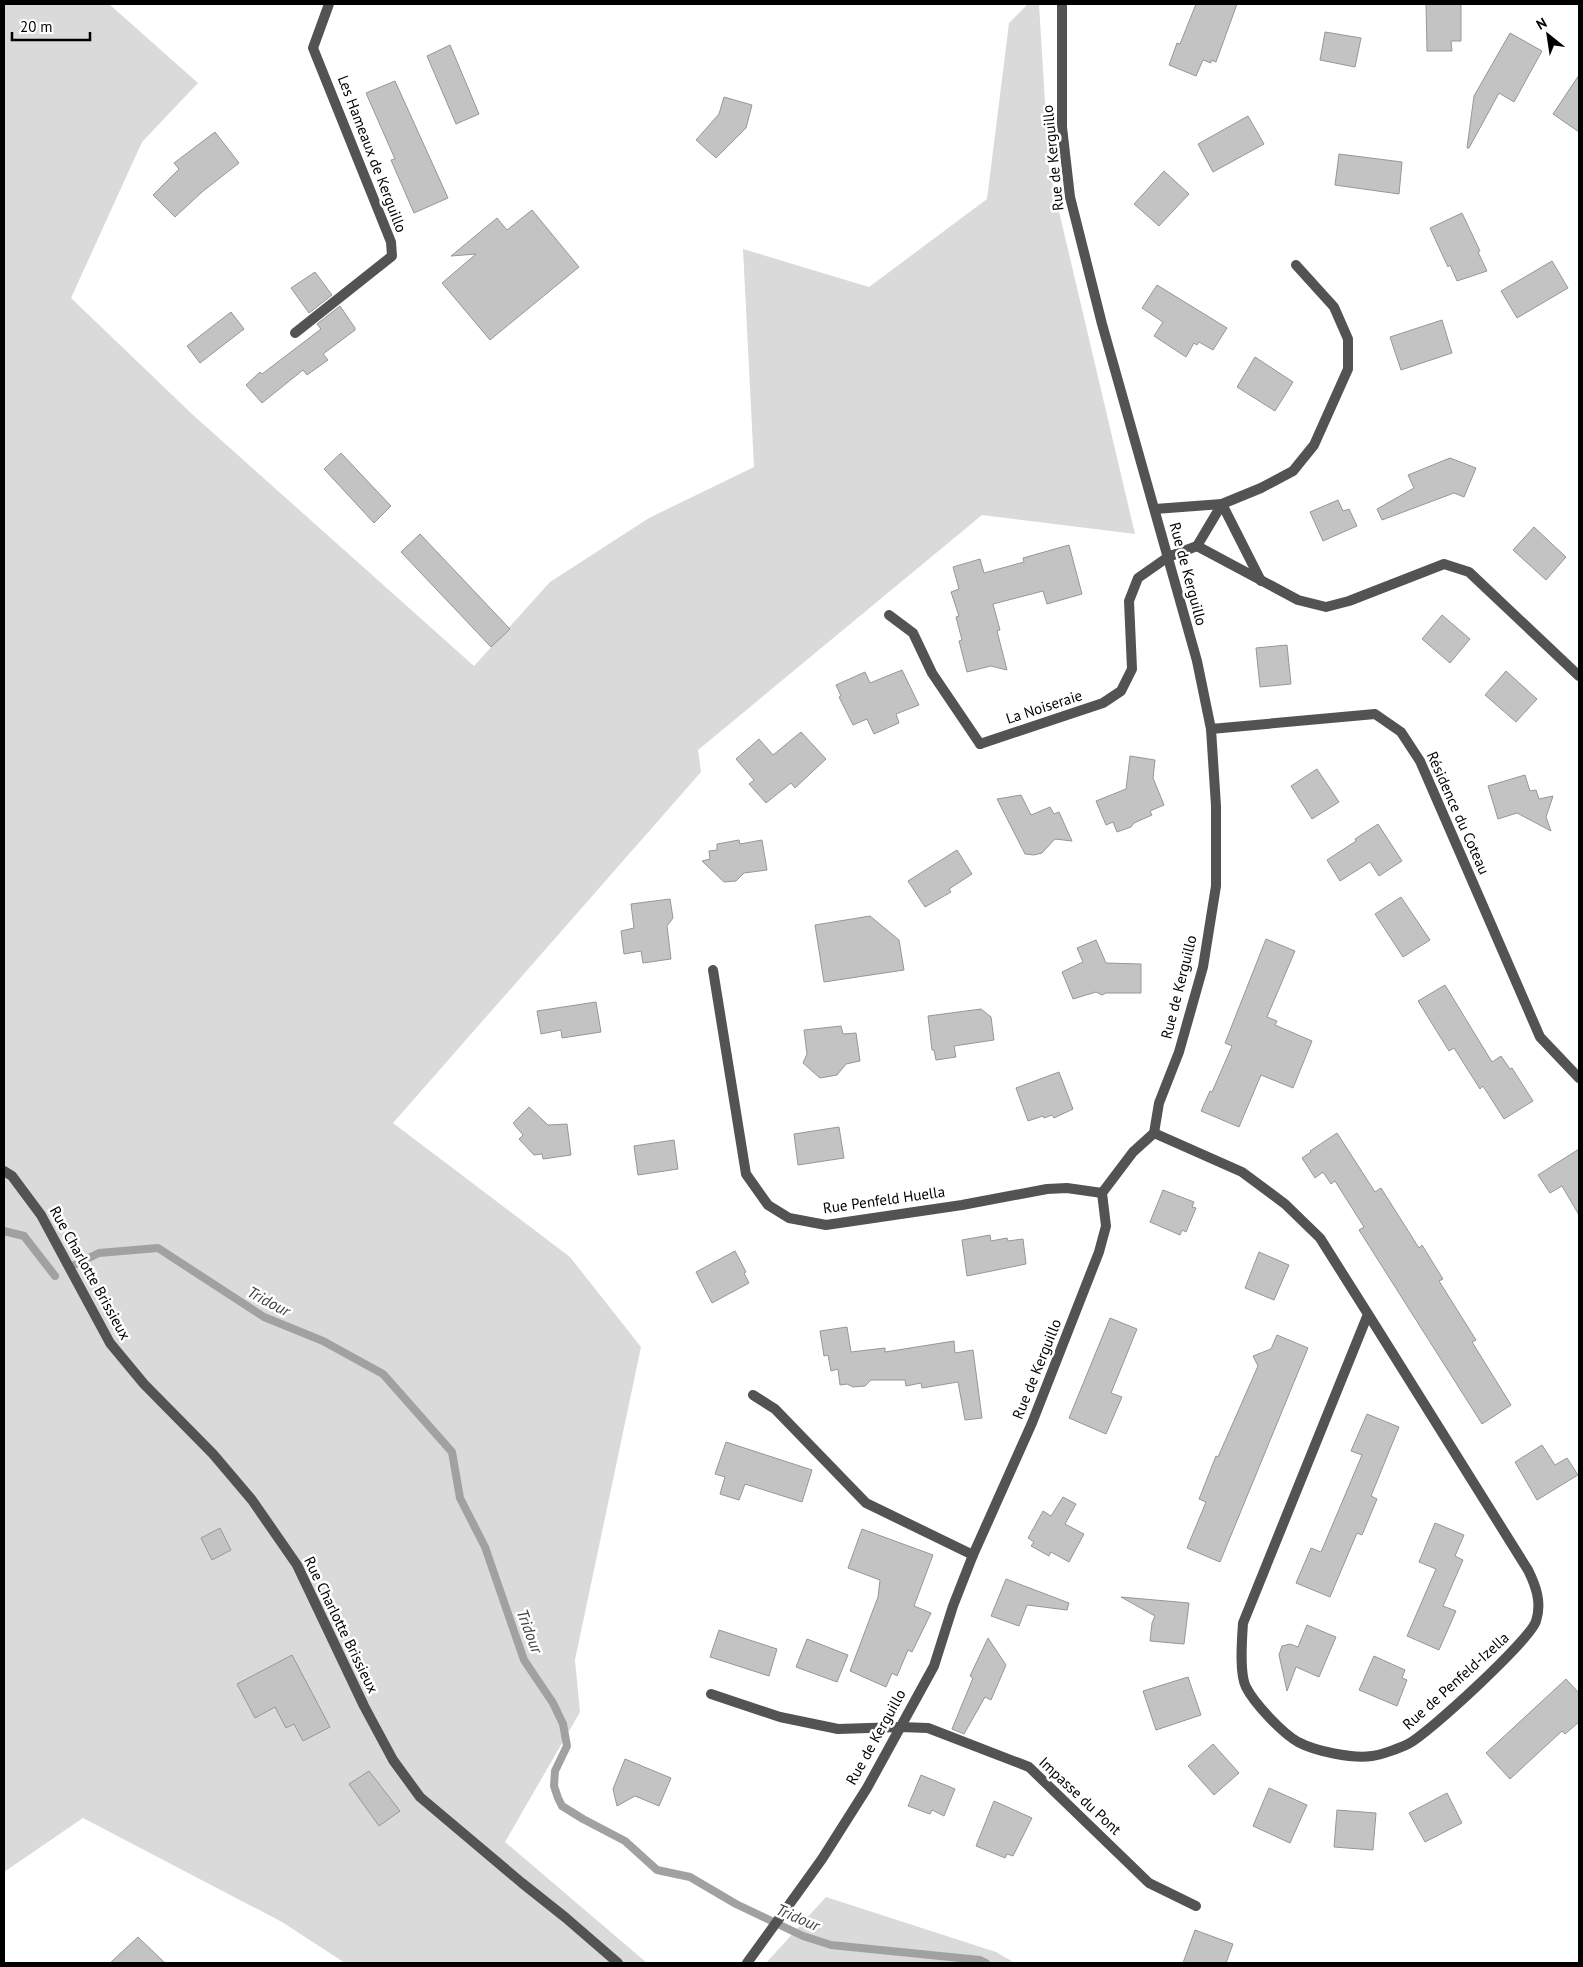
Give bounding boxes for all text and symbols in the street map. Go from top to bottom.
scale bar [12,10,90,42]
north arrow [1523,10,1573,60]
text: N [1533,14,1550,34]
text: 20 m [20,17,53,36]
street label: Les Hameaux de Kerguillo [334,73,411,235]
street label: Rue de Kerguillo [1037,104,1068,212]
street label: Rue de Kerguillo [1166,520,1211,628]
street label: La Noiseraie [1003,685,1084,728]
street label: Résidence du Coteau [1423,748,1494,877]
street label: Rue de Kerguillo [1156,933,1201,1041]
street label: Rue Penfeld Huella [822,1182,946,1217]
street label: Rue Charlotte Brissieux [46,1203,135,1343]
water label: Tridour [244,1281,295,1321]
street label: Rue de Kerguillo [1008,1316,1065,1422]
street label: Rue Charlotte Brissieux [300,1553,383,1697]
water label: Tridour [512,1606,548,1658]
street label: Rue de Penfeld-Izella [1399,1628,1513,1733]
street label: Rue de Kerguillo [841,1686,910,1788]
street label: Impasse du Pont [1035,1753,1125,1839]
water label: Tridour [773,1899,825,1936]

